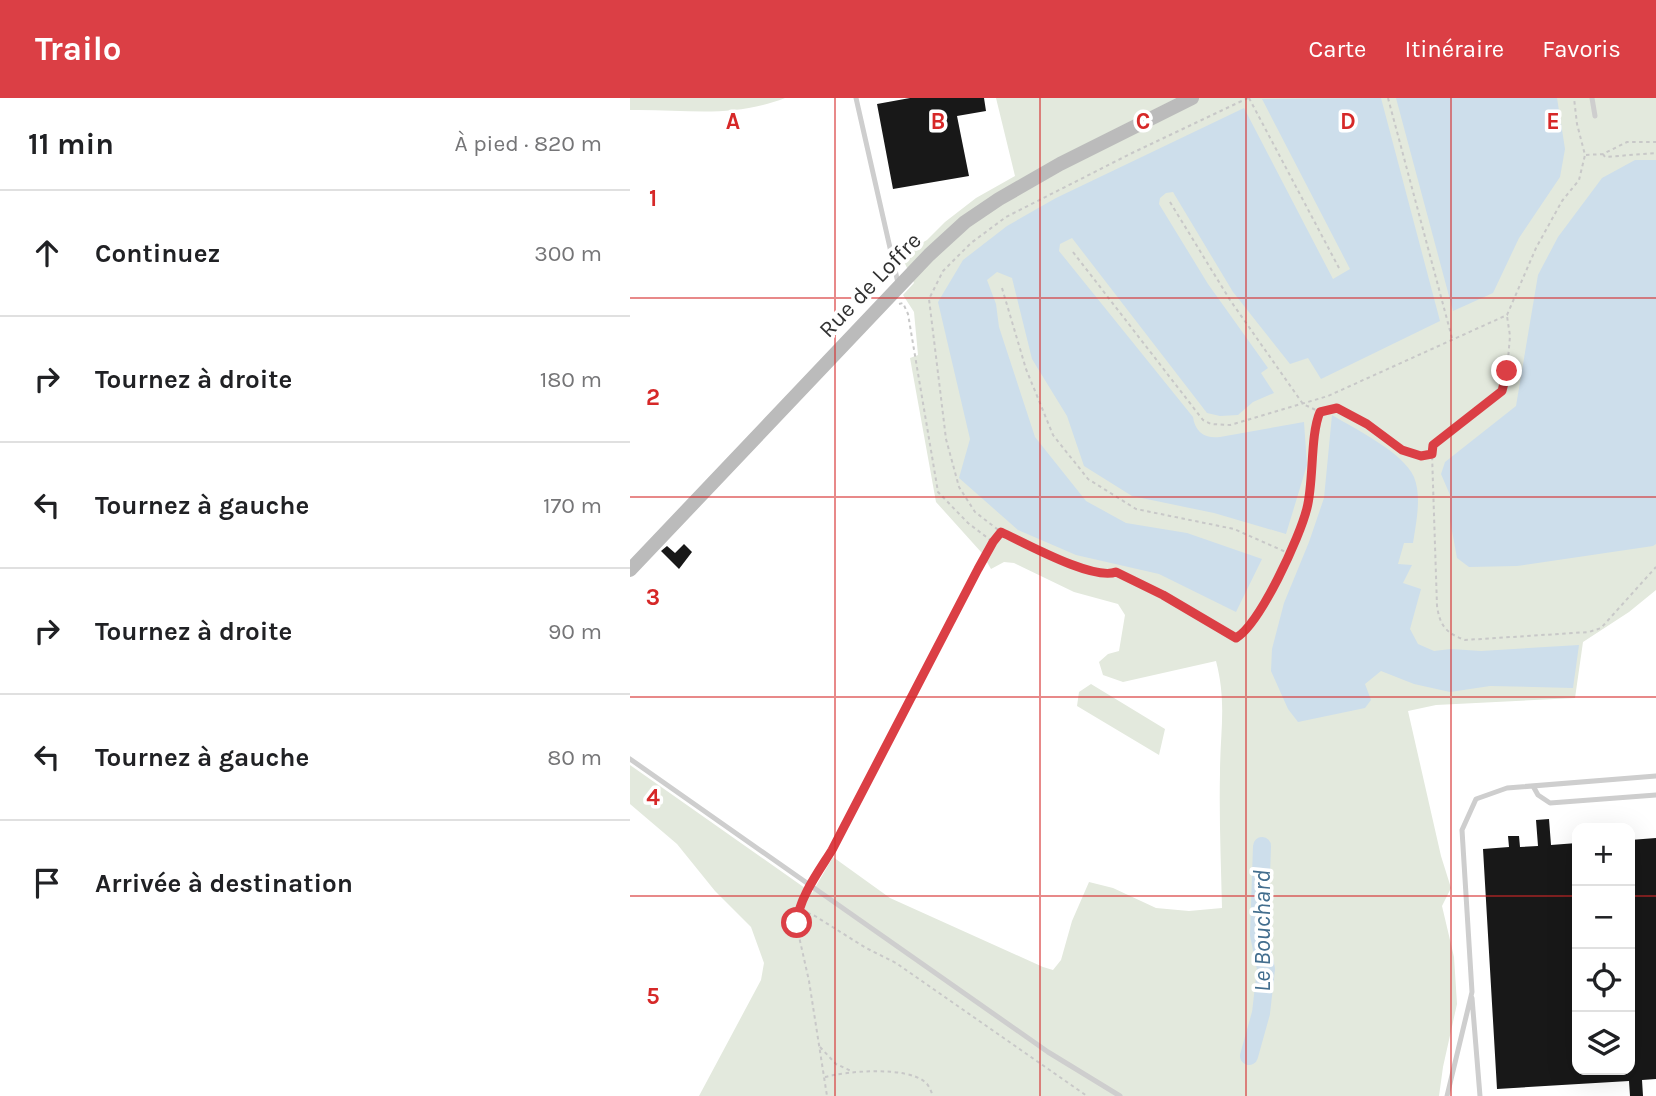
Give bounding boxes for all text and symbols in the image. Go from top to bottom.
text: Trailo [35,30,122,68]
text: Carte [1308,35,1366,63]
text: Itinéraire [1404,35,1504,63]
text: Favoris [1542,35,1621,63]
text: A [726,108,740,135]
text: B [931,108,945,135]
text: C [1136,108,1150,135]
text: D [1340,108,1356,135]
text: E [1546,108,1560,135]
text: 11 min [28,126,114,162]
text: À pied · 820 m [454,130,602,157]
text: 1 [649,185,657,212]
street label: Rue de Loffre [813,227,927,343]
icon: ahead [28,234,66,272]
text: Continuez [95,238,220,269]
text: 300 m [534,240,602,267]
route end [1491,355,1522,386]
icon: right [28,360,66,398]
text: Tournez à droite [95,364,292,395]
text: 180 m [540,366,602,393]
text: 2 [646,384,660,411]
icon: left [28,486,66,524]
text: Tournez à gauche [95,490,309,521]
text: 170 m [543,492,602,519]
text: 3 [646,584,660,611]
icon: right [28,612,66,650]
text: Tournez à droite [95,616,292,647]
text: 90 m [548,618,602,645]
icon: left [28,738,66,776]
text: Tournez à gauche [95,742,309,773]
text: 80 m [547,744,602,771]
text: 4 [646,784,660,811]
map controls [1572,823,1635,1075]
button: + [1572,823,1635,886]
icon: arrive [28,864,66,902]
text: Arrivée à destination [95,868,353,899]
water label: Le Bouchard [1248,870,1276,992]
button: − [1572,886,1635,949]
route start [781,907,812,938]
button: locate [1572,949,1635,1012]
text: 5 [646,983,660,1010]
button: layers [1572,1012,1635,1075]

